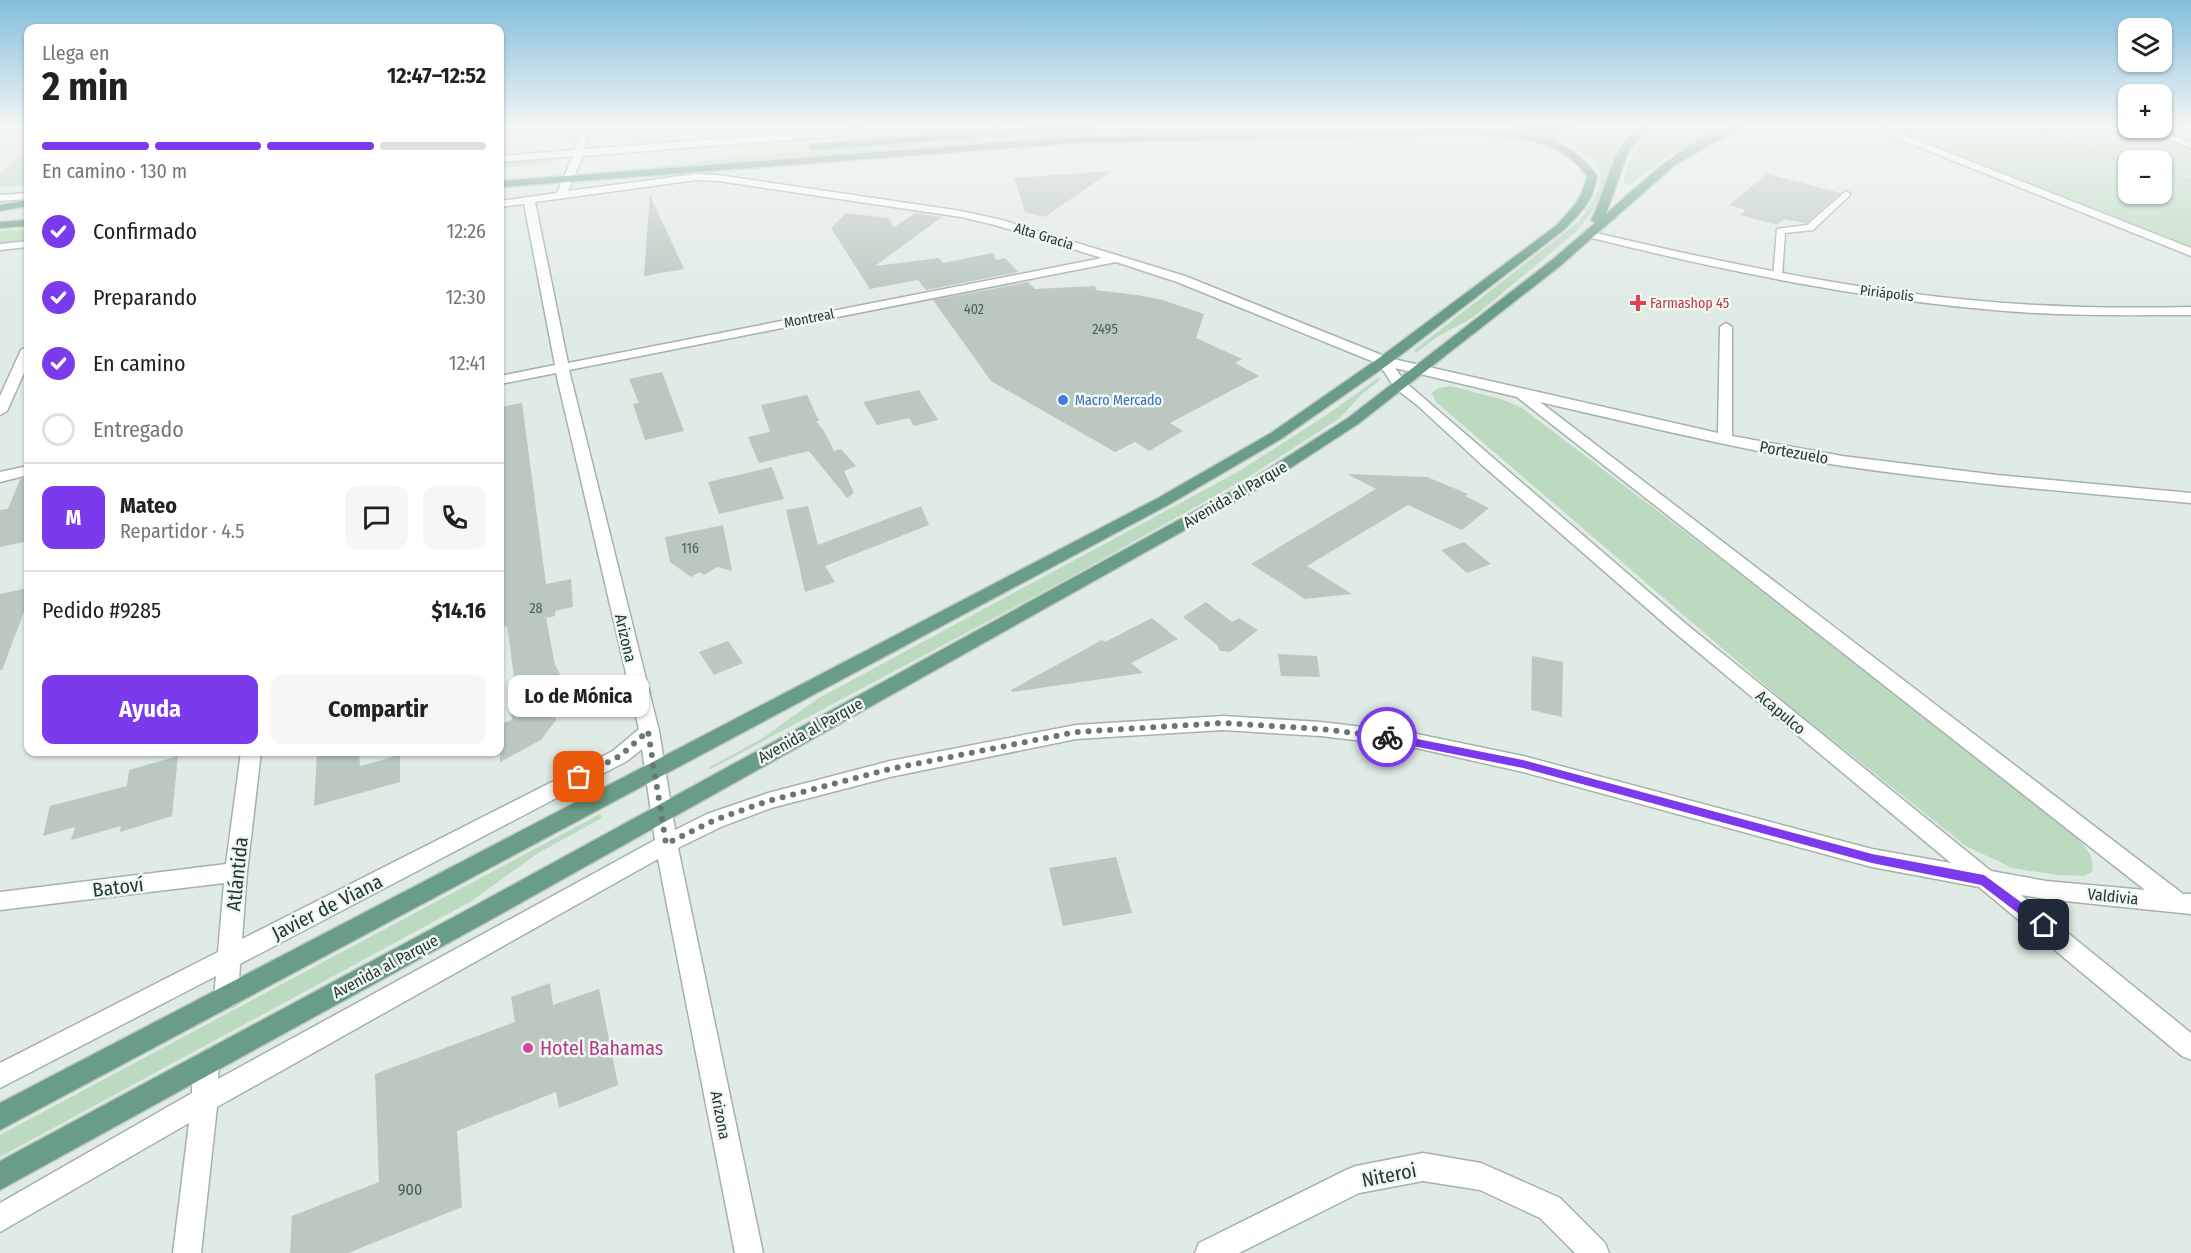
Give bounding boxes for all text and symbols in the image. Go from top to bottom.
map controls [2118,18,2172,204]
button: layers [2118,18,2172,72]
text: Llega en [42,41,110,65]
text: 12:47–12:52 [387,62,486,89]
text: 2 min [42,64,128,110]
button: + [2118,84,2172,138]
button: − [2118,150,2172,204]
text: En camino · 130 m [42,159,187,183]
icon: check [42,215,75,248]
text: Confirmado [93,218,197,245]
text: 12:26 [446,219,486,243]
street label: Alta Gracia [1012,219,1076,254]
icon: check [42,281,75,314]
street label: Piriápolis [1859,282,1915,305]
text: Preparando [93,284,197,311]
text: 12:30 [446,285,486,309]
place label: Farmashop 45 [1650,295,1729,312]
marker: Farmashop 45 [1631,296,1645,310]
house number: 402 [964,301,984,318]
street label: Montreal [782,305,836,332]
house number: 2495 [1092,321,1118,338]
icon: check [42,347,75,380]
text: En camino [93,350,185,377]
text: 12:41 [449,351,486,375]
place label: Macro Mercado [1075,392,1162,409]
marker: Macro Mercado [1056,393,1070,407]
text: Entregado [93,416,184,443]
street label: Portezuelo [1758,437,1830,468]
street label: Avenida al Parque [1180,457,1291,532]
button: chat [345,486,408,549]
button: phone [423,486,486,549]
text: Mateo [120,492,177,519]
text: M [66,504,81,531]
text: Repartidor · 4.5 [120,519,244,543]
house number: 116 [681,540,699,557]
text: Pedido #9285 [42,597,161,624]
text: $14.16 [432,597,486,624]
house number: 28 [529,600,543,617]
street label: Arizona [611,612,640,664]
button: Ayuda [42,675,258,744]
button: Compartir [270,675,486,744]
callout: Lo de Mónica [508,675,650,717]
text: Lo de Mónica [524,684,633,708]
street label: Acapulco [1752,686,1809,739]
street label: Avenida al Parque [754,694,866,767]
courier [1357,707,1417,767]
icon: bike [1371,721,1404,754]
pin [553,751,604,802]
icon: bag [562,760,595,793]
street label: Atlántida [221,836,253,912]
street label: Javier de Viana [268,869,386,945]
street label: Batoví [91,872,145,902]
street label: Valdivia [2087,884,2139,909]
pin [2018,899,2069,950]
icon: home [2027,908,2060,941]
street label: Avenida al Parque [329,931,441,1002]
place label: Hotel Bahamas [540,1036,663,1060]
marker: Hotel Bahamas [521,1041,535,1055]
street label: Arizona [707,1089,735,1141]
street label: Niteroi [1360,1158,1418,1192]
house number: 900 [398,1180,422,1199]

